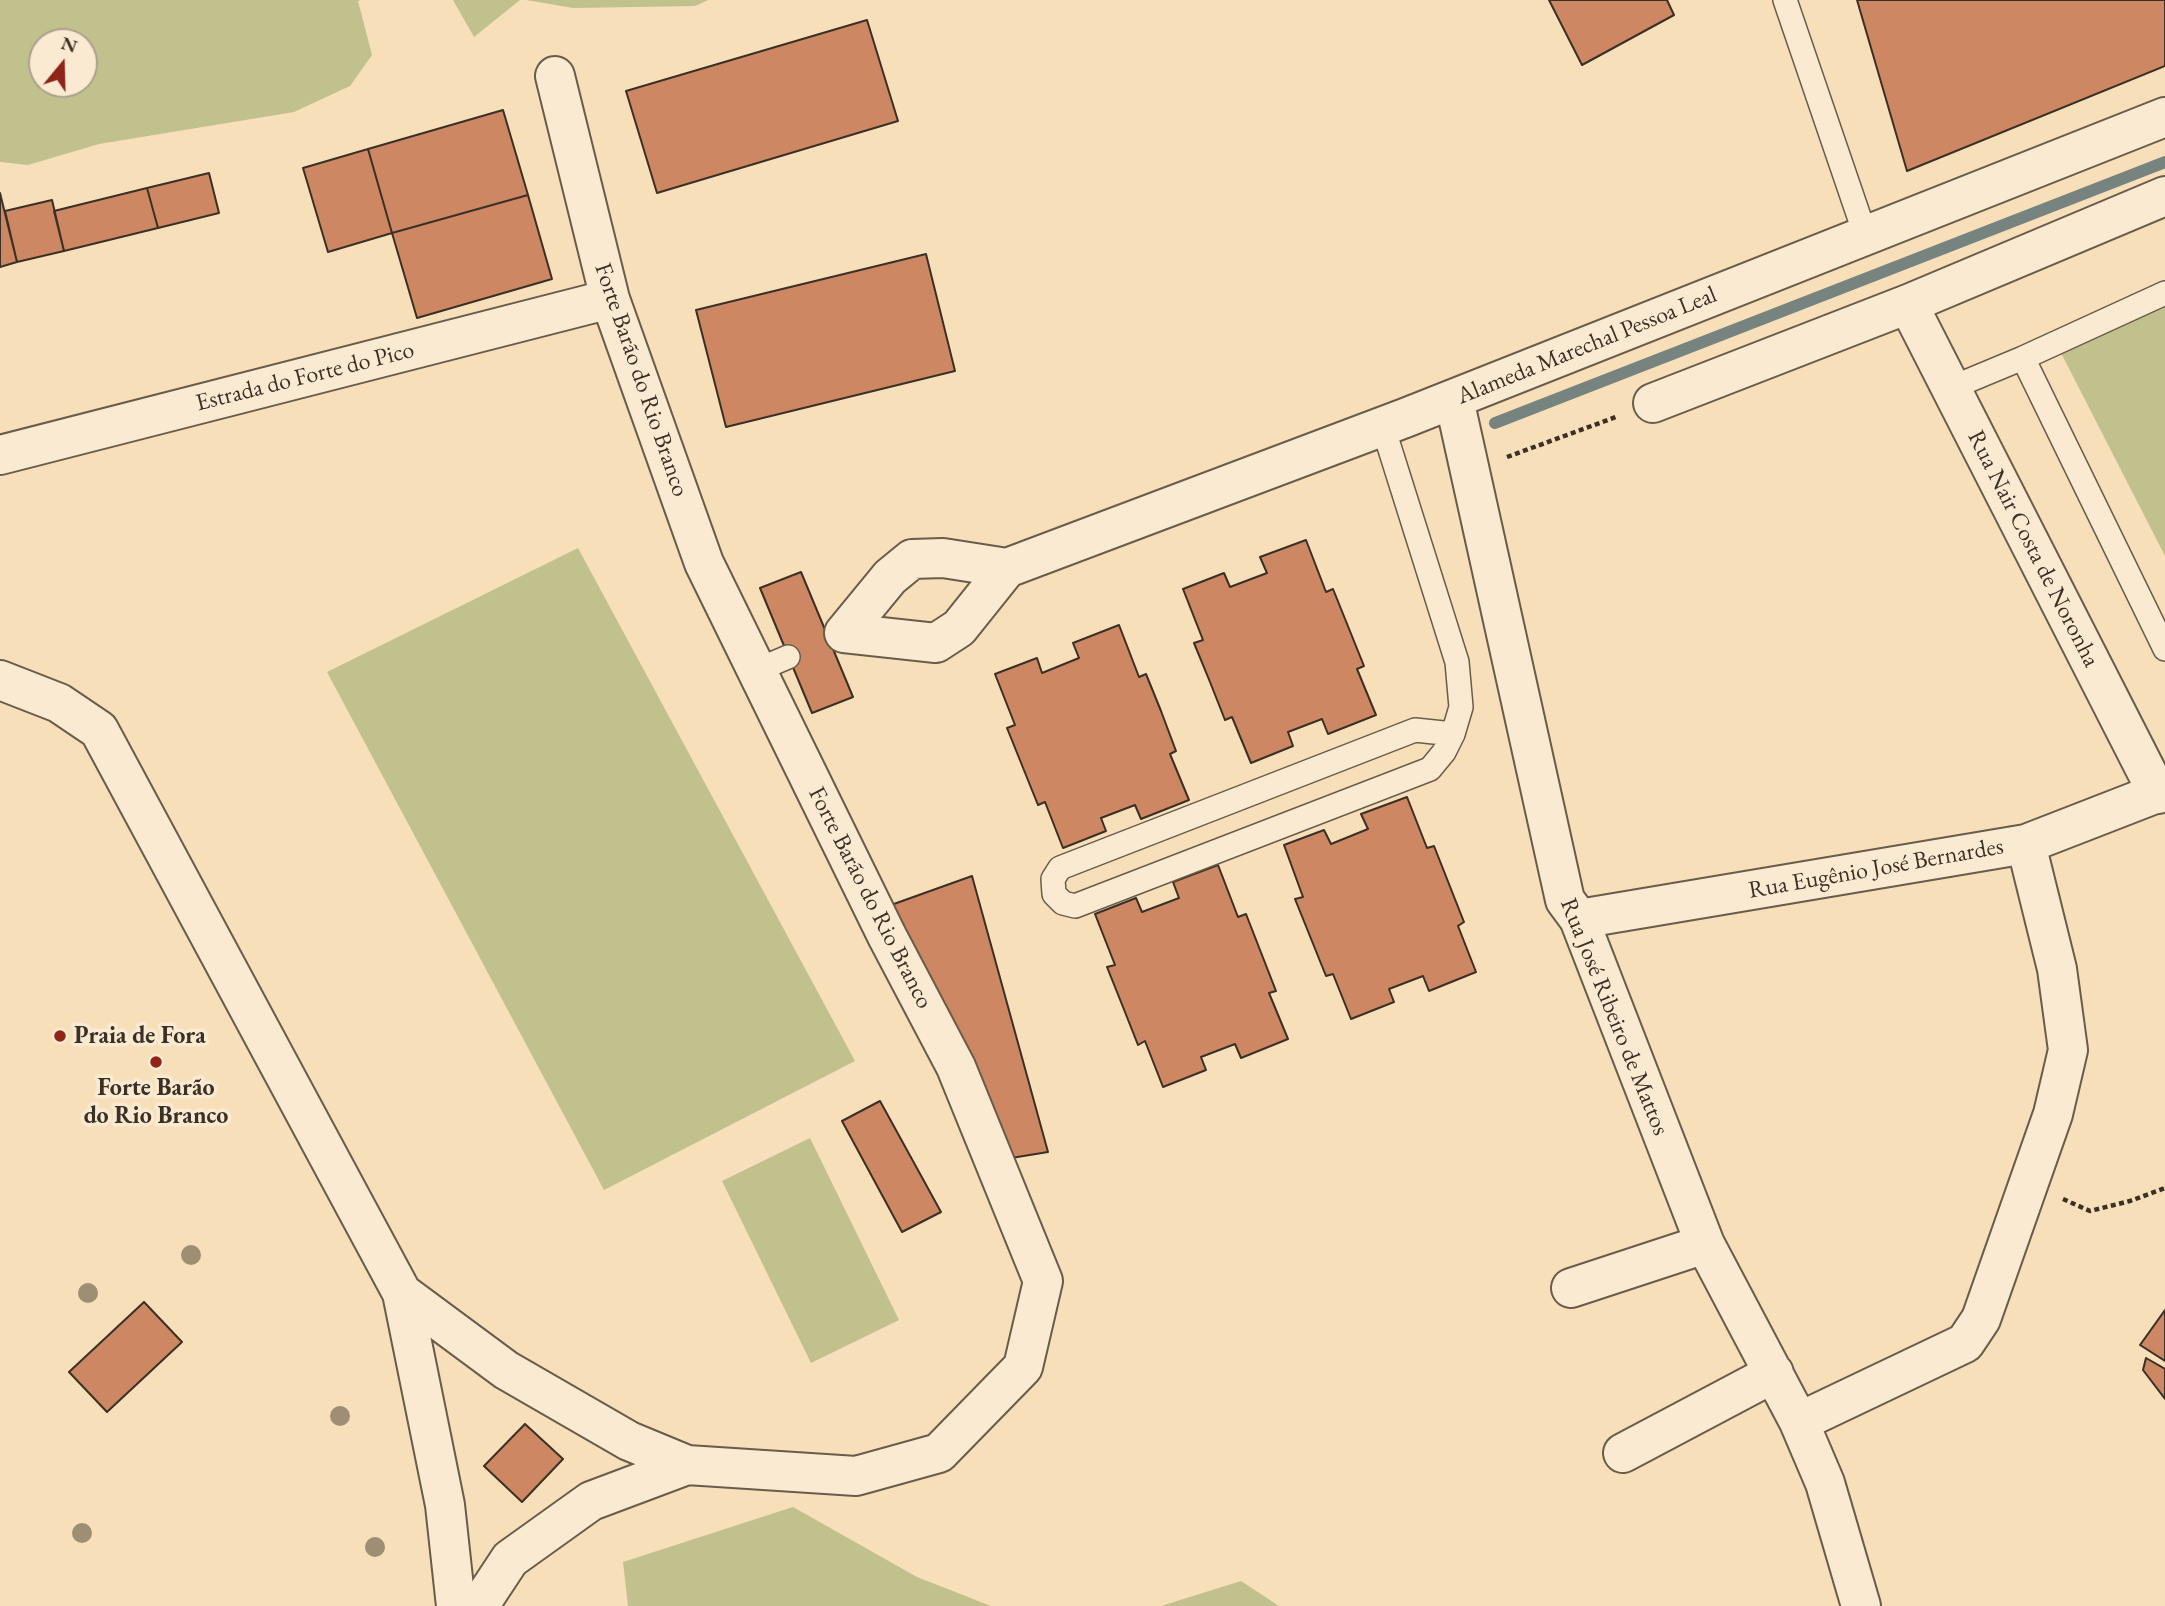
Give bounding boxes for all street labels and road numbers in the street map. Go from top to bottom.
street label: Forte Barão do Rio Branco [587,259,695,501]
street label: Alameda Marechal Pessoa Leal [1453,281,1721,411]
street label: Estrada do Forte do Pico [193,336,417,418]
street label: Rua Nair Costa de Noronha [1961,426,2105,672]
street label: Forte Barão do Rio Branco [802,782,938,1014]
street label: Rua Eugênio José Bernardes [1746,832,2006,906]
street label: Rua José Ribeiro de Mattos [1553,894,1675,1140]

